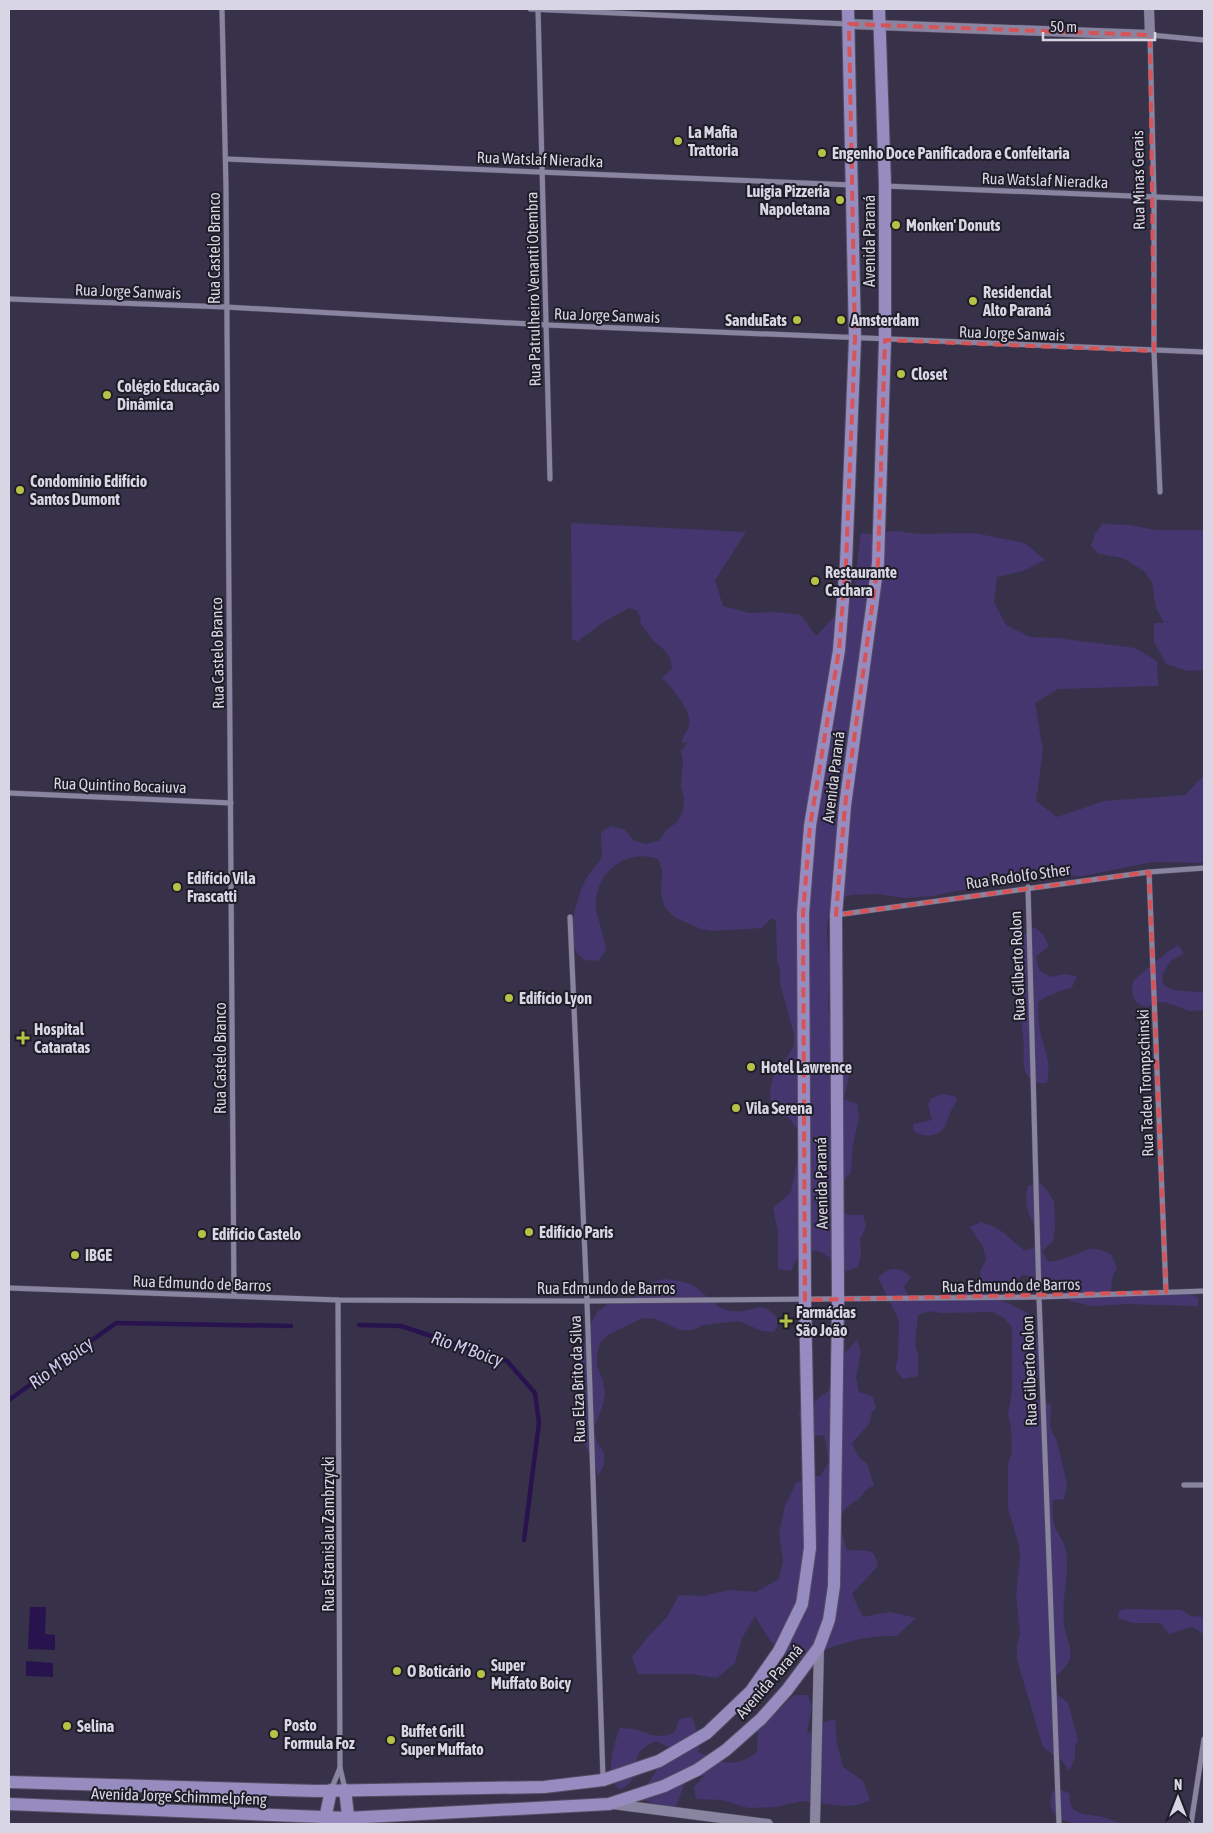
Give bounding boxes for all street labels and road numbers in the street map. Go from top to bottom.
street label: Rua Minas Gerais [1128,130,1148,230]
street label: Rua Watslaf Nieradka [476,148,604,170]
street label: Rua Watslaf Nieradka [981,169,1109,191]
street label: Rua Patrulheiro Venanti Otembra [522,191,544,387]
street label: Rua Castelo Branco [205,192,223,304]
street label: Avenida Paraná [860,195,878,287]
street label: Rua Jorge Sanwais [75,280,182,303]
street label: Rua Jorge Sanwais [554,304,661,327]
street label: Rua Jorge Sanwais [959,322,1066,345]
street label: Rua Castelo Branco [207,597,227,709]
street label: Avenida Paraná [818,730,848,824]
street label: Rua Quintino Bocaiuva [53,774,187,796]
street label: Rua Rodolfo Sther [965,860,1072,892]
street label: Rua Gilberto Rolon [1006,911,1028,1021]
street label: Rua Castelo Branco [211,1002,229,1114]
street label: Rua Tadeu Trompschinski [1133,1009,1158,1157]
street label: Avenida Paraná [811,1137,831,1229]
street label: Rua Edmundo de Barros [132,1272,272,1294]
street label: Rua Edmundo de Barros [941,1275,1081,1295]
street label: Rua Edmundo de Barros [537,1279,676,1297]
street label: Rua Elza Brito da Silva [566,1315,588,1443]
street label: Rua Gilberto Rolon [1018,1316,1040,1426]
street label: Rua Estanislau Zambrzycki [319,1456,338,1612]
street label: Avenida Paraná [732,1640,806,1722]
street label: Avenida Jorge Schimmelpfeng [91,1784,267,1809]

